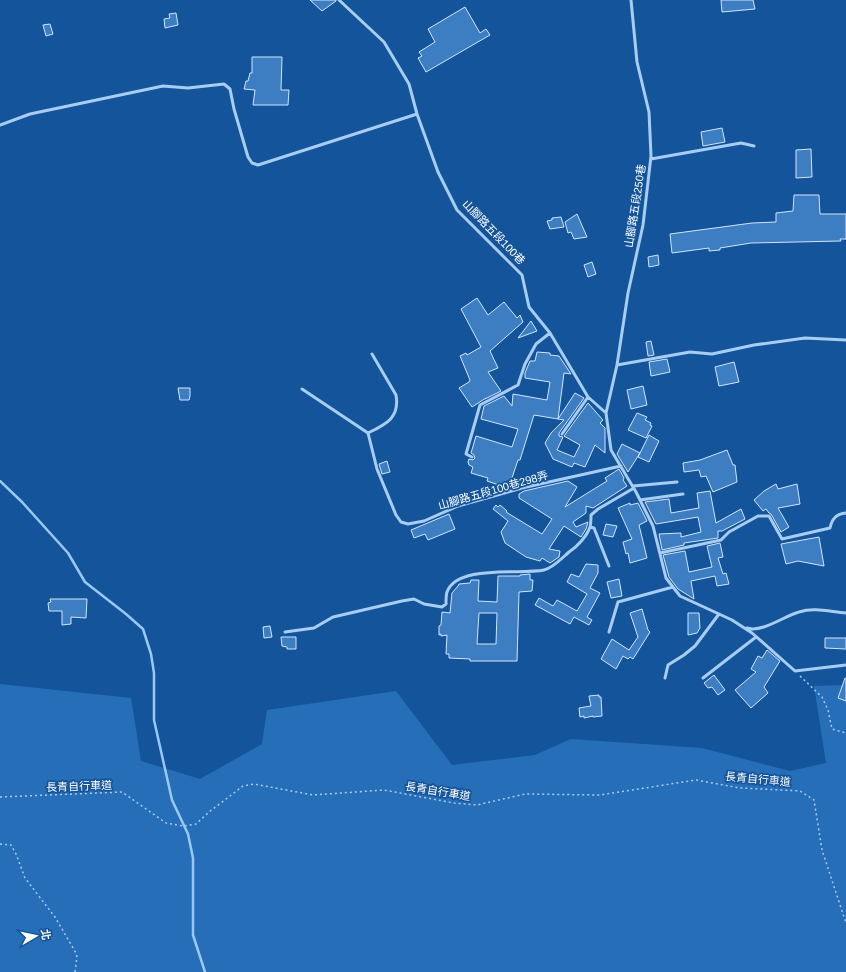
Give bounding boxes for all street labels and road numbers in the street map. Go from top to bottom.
street label: 山腳路五段250巷 [622,163,648,249]
street label: 山腳路五段100巷 [460,197,528,267]
street label: 山腳路五段100巷298弄 [437,469,549,511]
street label: 長青自行車道 [725,770,791,788]
street label: 長青自行車道 [46,779,112,793]
street label: 長青自行車道 [404,780,472,802]

